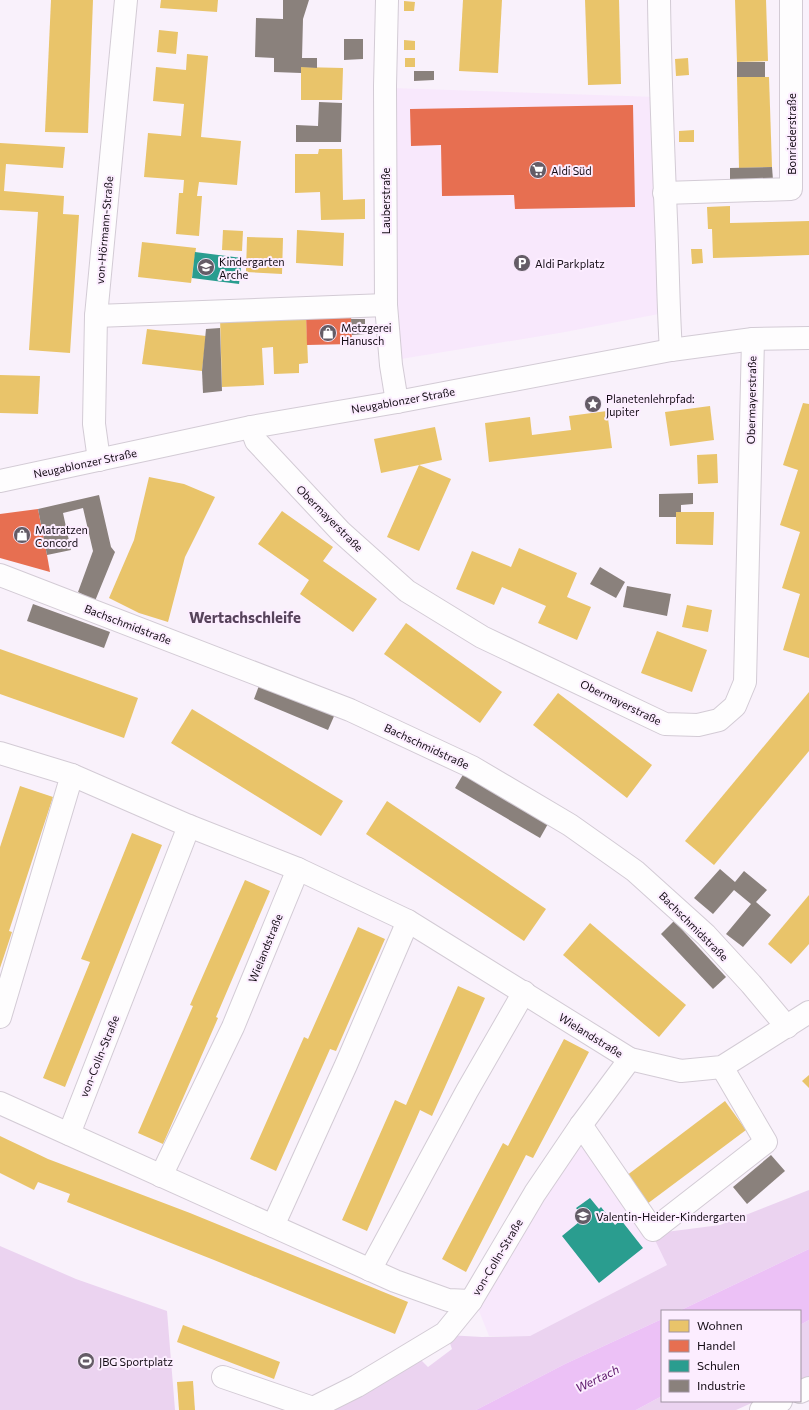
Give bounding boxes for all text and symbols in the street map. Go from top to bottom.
street label: Bonriederstraße [785,93,798,175]
supermarket icon: Aldi Süd [528,160,548,180]
place label: Aldi Süd [551,164,592,177]
street label: Lauberstraße [379,167,392,234]
street label: von-Hörmann-Straße [93,175,115,284]
parking icon: Aldi Parkplatz [512,253,532,273]
place label: Kindergarten Arche [219,255,285,281]
school or university icon: Kindergarten Arche [196,257,216,277]
place label: Aldi Parkplatz [535,257,605,270]
place label: Metzgerei Hanusch [341,321,392,347]
shop icon: Metzgerei Hanusch [318,323,338,343]
street label: Obermayerstraße [744,355,758,444]
street label: Neugablonzer Straße [350,384,456,416]
place label: Planetenlehrpfad: Jupiter [606,392,695,419]
place icon: Planetenlehrpfad: Jupiter [583,394,603,414]
street label: Neugablonzer Straße [32,446,138,480]
street label: Obermayerstraße [294,482,366,554]
place label: Matratzen Concord [35,523,88,549]
shop icon: Matratzen Concord [12,525,32,545]
street label: Bachschmidstraße [83,601,174,647]
district label: Wertachschleife [189,608,301,626]
street label: Obermayerstraße [578,677,664,727]
street label: Bachschmidstraße [383,721,472,771]
street label: Bachschmidstraße [657,889,731,963]
street label: Wielandstraße [245,912,285,984]
street label: Wielandstraße [557,1010,626,1060]
street label: von-Colln-Straße [77,1013,121,1099]
school or university icon: Valentin-Heider-Kindergarten [573,1206,593,1226]
place label: Valentin-Heider-Kindergarten [596,1210,746,1223]
street label: von-Colln-Straße [469,1216,525,1298]
legend [661,1310,801,1402]
text: Wohnen [697,1318,743,1332]
text: Handel [697,1338,735,1352]
sports icon: JBG Sportplatz [76,1351,96,1371]
place label: JBG Sportplatz [99,1355,173,1369]
text: Schulen [697,1358,740,1372]
water label: Wertach [573,1361,621,1395]
text: Industrie [697,1378,745,1392]

